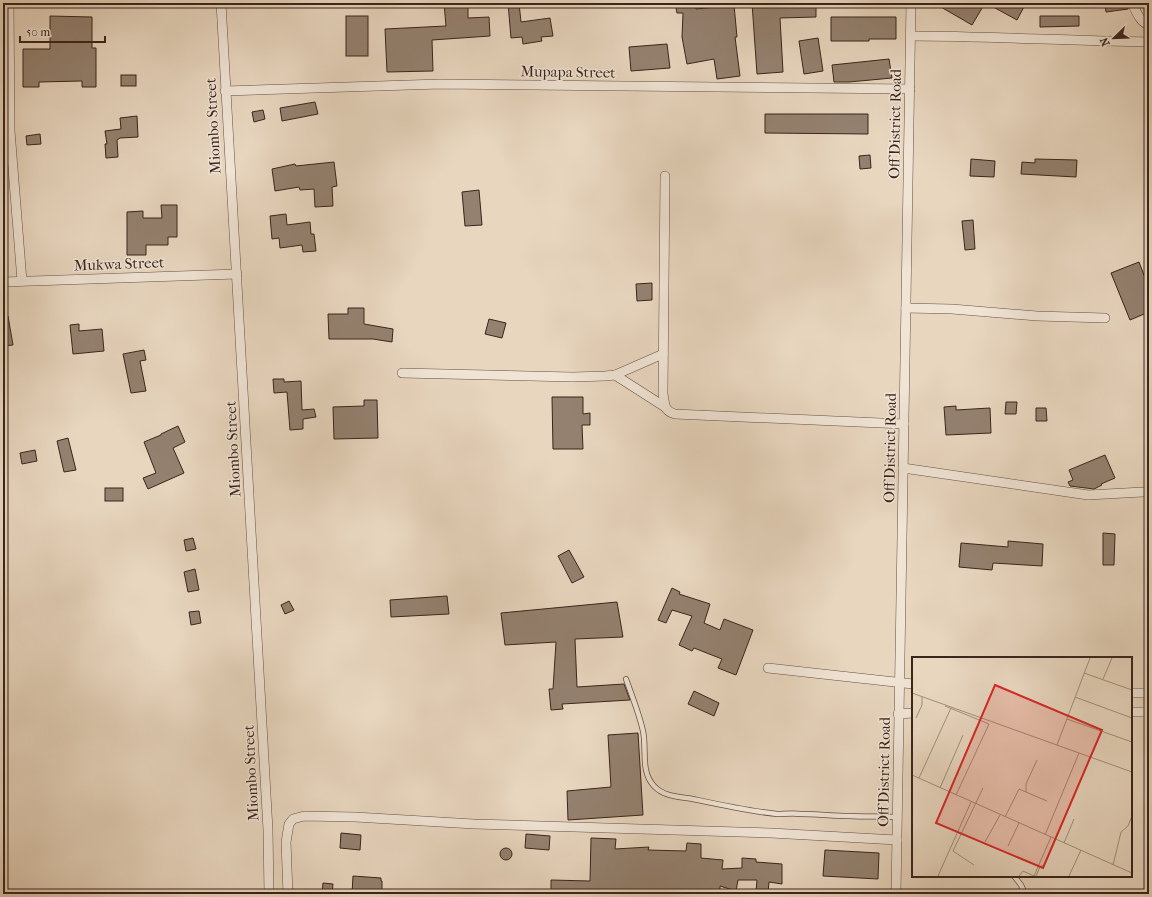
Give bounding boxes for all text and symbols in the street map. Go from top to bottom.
scale bar [20,18,105,44]
north arrow [1094,18,1134,58]
text: 50 m [26,25,50,39]
text: N [1097,35,1113,48]
street label: Mupapa Street [520,62,616,82]
street label: Off District Road [885,68,905,179]
street label: Miombo Street [201,77,225,175]
street label: Mukwa Street [73,253,165,275]
street label: Off District Road [880,392,900,503]
street label: Miombo Street [221,400,245,498]
inset map [912,657,1132,877]
street label: Off District Road [874,716,894,827]
street label: Miombo Street [239,724,263,822]

